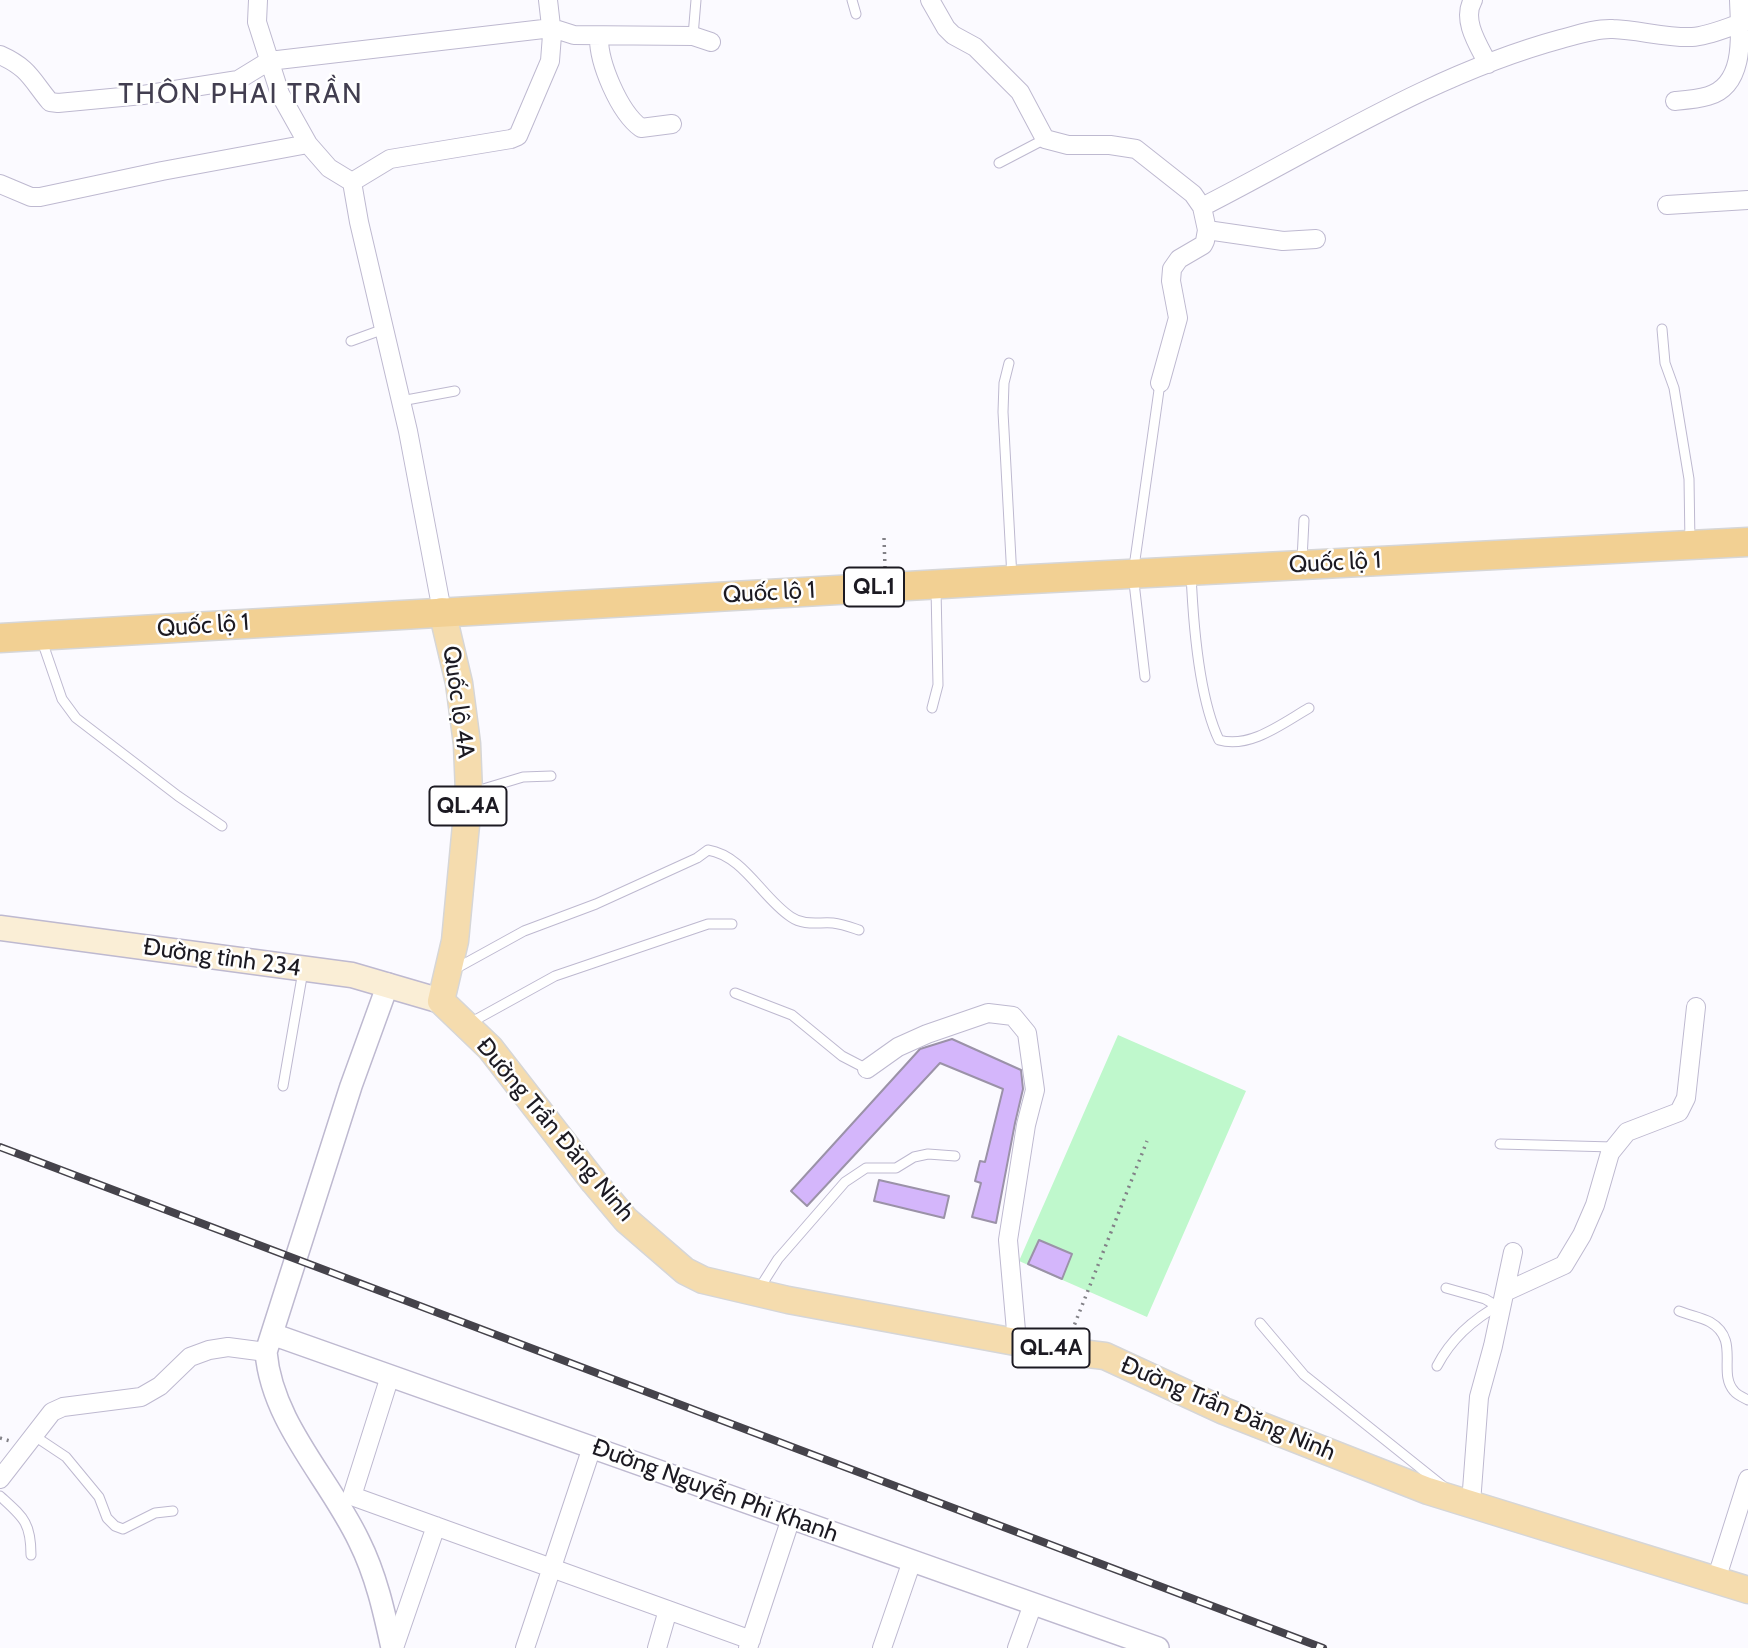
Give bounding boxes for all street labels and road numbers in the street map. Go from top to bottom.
street label: Quốc lộ 1 [1288,546,1382,580]
road number: QL.1 [844,568,904,607]
street label: Quốc lộ 1 [722,576,816,610]
street label: Quốc lộ 1 [156,608,250,644]
street label: Quốc lộ 4A [436,644,480,760]
road number: QL.4A [430,786,506,826]
street label: Đường tỉnh 234 [142,933,302,983]
street label: Đường Trần Đăng Ninh [470,1032,640,1228]
road number: QL.4A [1012,1329,1090,1368]
street label: Đường Trần Đăng Ninh [1116,1351,1340,1467]
street label: Đường Nguyễn Phi Khanh [588,1433,842,1549]

